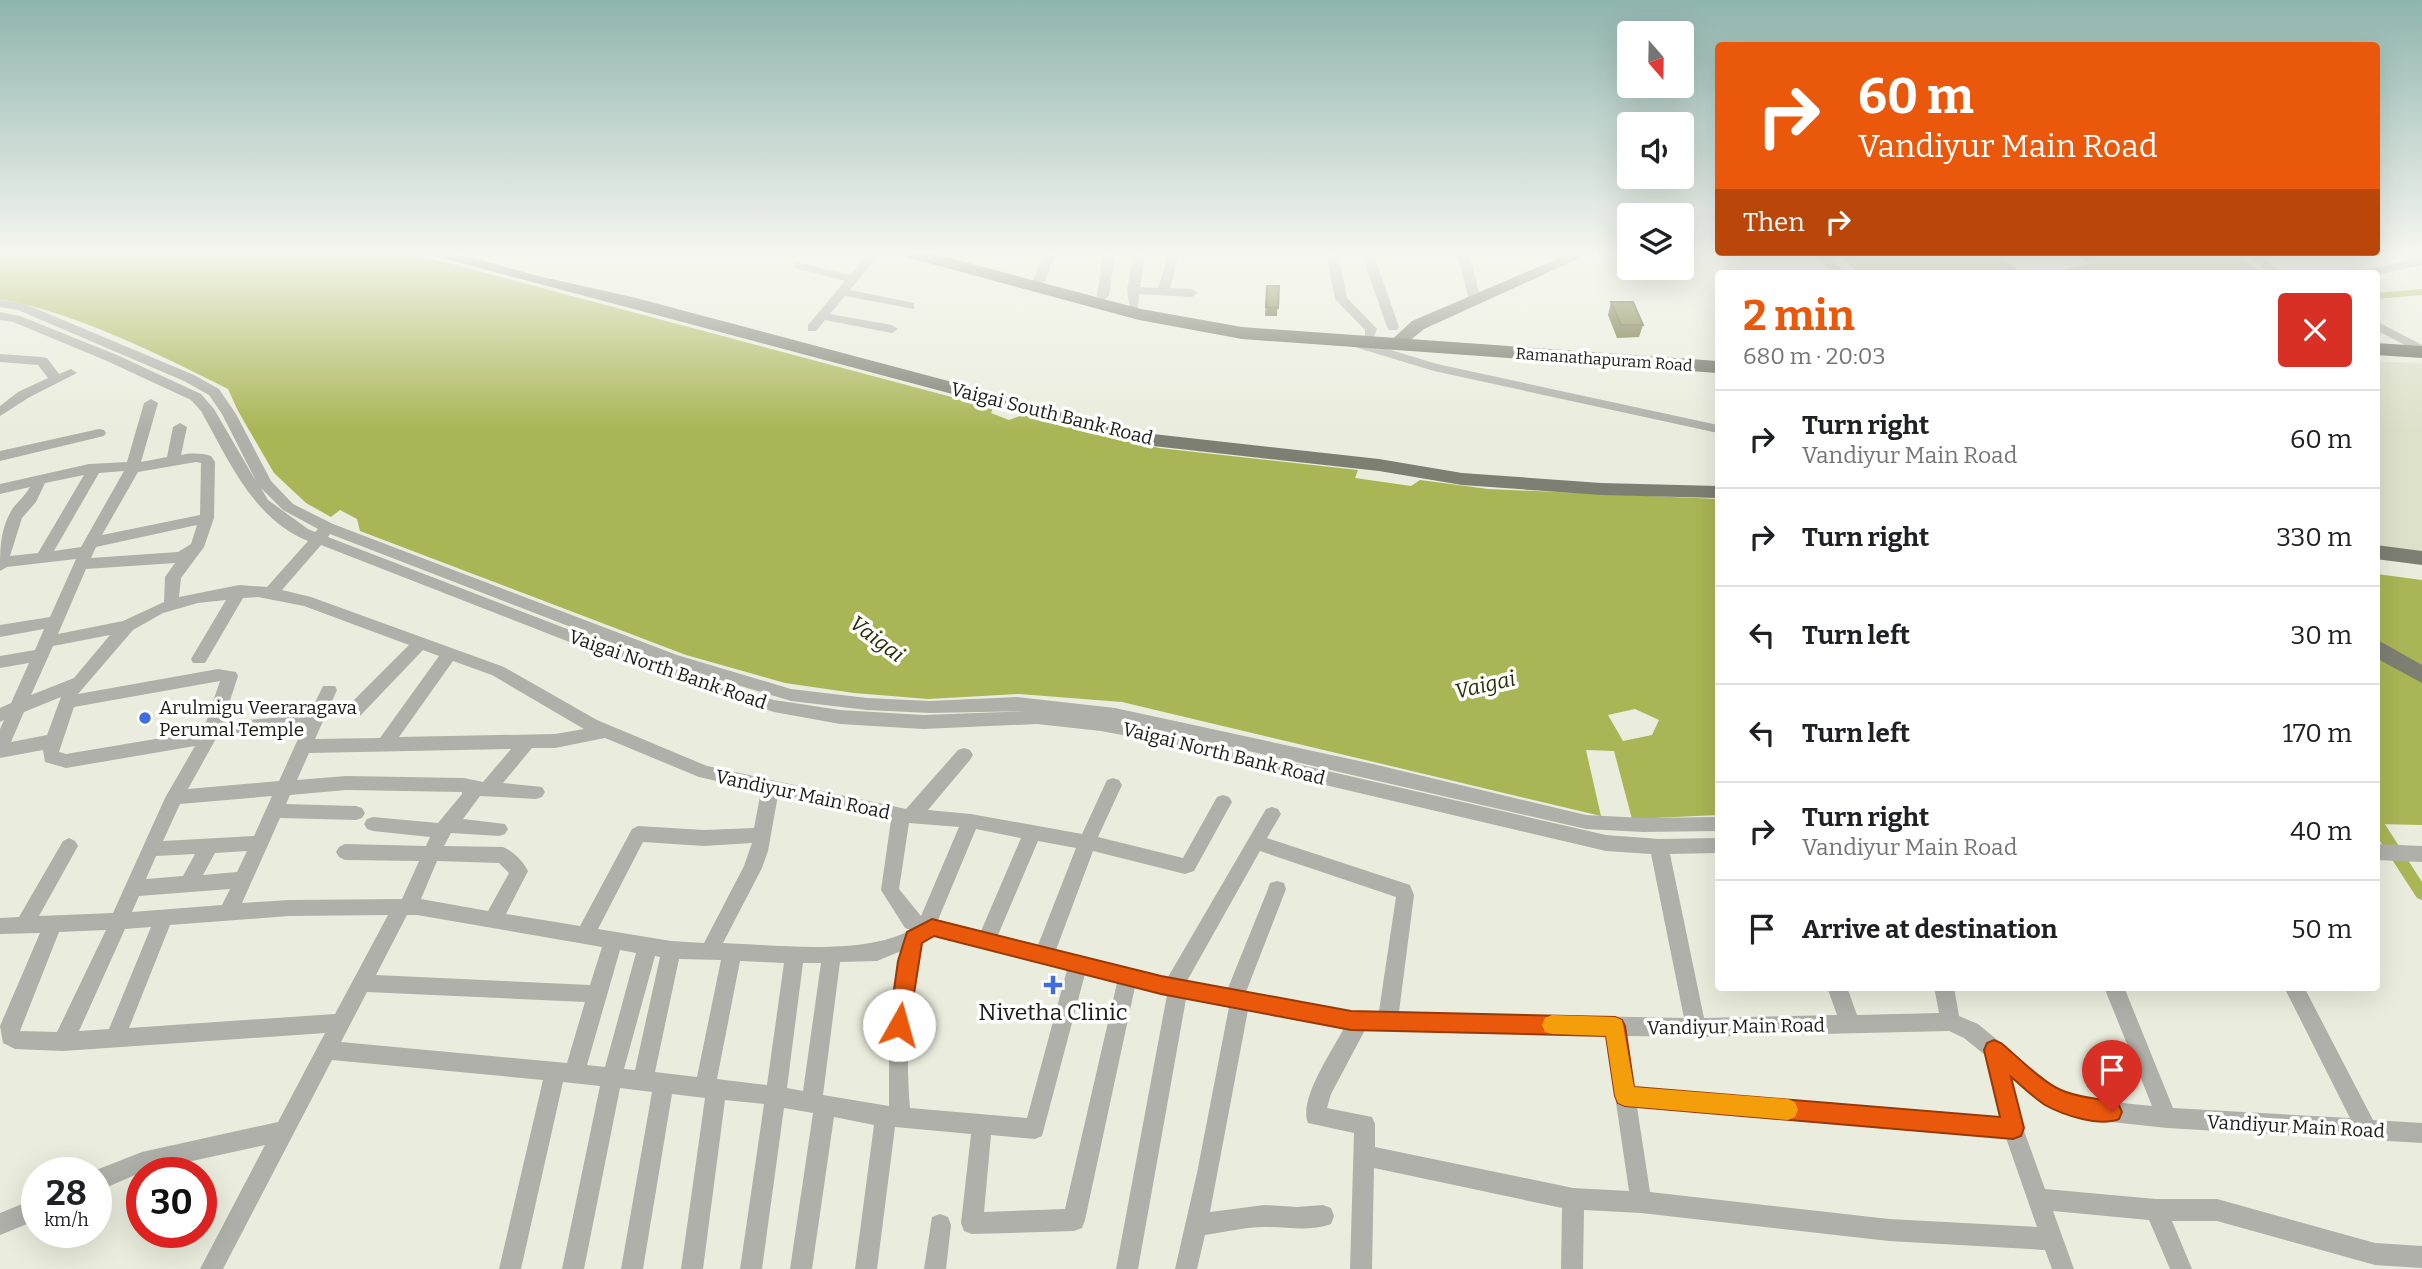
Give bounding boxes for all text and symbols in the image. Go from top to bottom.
north arrow [1617,21,1694,98]
map controls [1617,21,1694,280]
text: 60 m [1858,67,1974,126]
icon: right [1743,70,1834,161]
button: sound [1617,112,1694,189]
text: Vandiyur Main Road [1858,127,2158,165]
button: layers [1617,203,1694,280]
icon: right [1819,203,1857,241]
text: Then [1743,207,1805,238]
text: 2 min [1743,291,1855,341]
button: close [2278,293,2352,367]
text: 680 m · 20:03 [1743,342,1886,370]
street label: Ramanathapuram Road [1515,344,1693,375]
street label: Vaigai South Bank Road [948,377,1155,450]
text: Turn right [1802,410,1929,441]
icon: right [1743,420,1781,458]
text: 60 m [2290,424,2352,455]
text: Vandiyur Main Road [1802,441,2017,469]
icon: right [1743,518,1781,556]
text: Turn right [1802,522,1929,553]
text: 330 m [2276,522,2352,553]
water label: Vaigai [845,610,909,668]
icon: left [1743,616,1781,654]
text: Turn left [1802,620,1910,651]
text: 30 m [2291,620,2352,651]
street label: Vaigai North Bank Road [566,625,770,714]
water label: Vaigai [1452,665,1518,705]
place label: Arulmigu Veeraragava Perumal Temple [159,696,358,741]
marker: Arulmigu Veeraragava Perumal Temple [137,710,153,726]
icon: left [1743,714,1781,752]
street label: Vaigai North Bank Road [1120,717,1327,790]
text: Turn left [1802,718,1910,749]
text: 170 m [2282,718,2352,749]
street label: Vandiyur Main Road [713,765,892,824]
text: Turn right [1802,802,1929,833]
icon: right [1743,812,1781,850]
text: 40 m [2290,816,2352,847]
text: Vandiyur Main Road [1802,833,2017,861]
icon: arrive [1743,910,1781,948]
text: Arrive at destination [1802,914,2057,945]
text: 50 m [2291,914,2352,945]
marker: Nivetha Clinic [1043,975,1063,995]
position arrow [862,988,936,1062]
place label: Nivetha Clinic [978,998,1128,1026]
street label: Vandiyur Main Road [1647,1013,1825,1040]
pin [2082,1040,2142,1112]
icon: arrive [2093,1051,2131,1089]
street label: Vandiyur Main Road [2207,1110,2385,1143]
speed limit sign: 30 [126,1157,217,1248]
text: 28 [46,1172,87,1214]
text: km/h [44,1209,89,1231]

